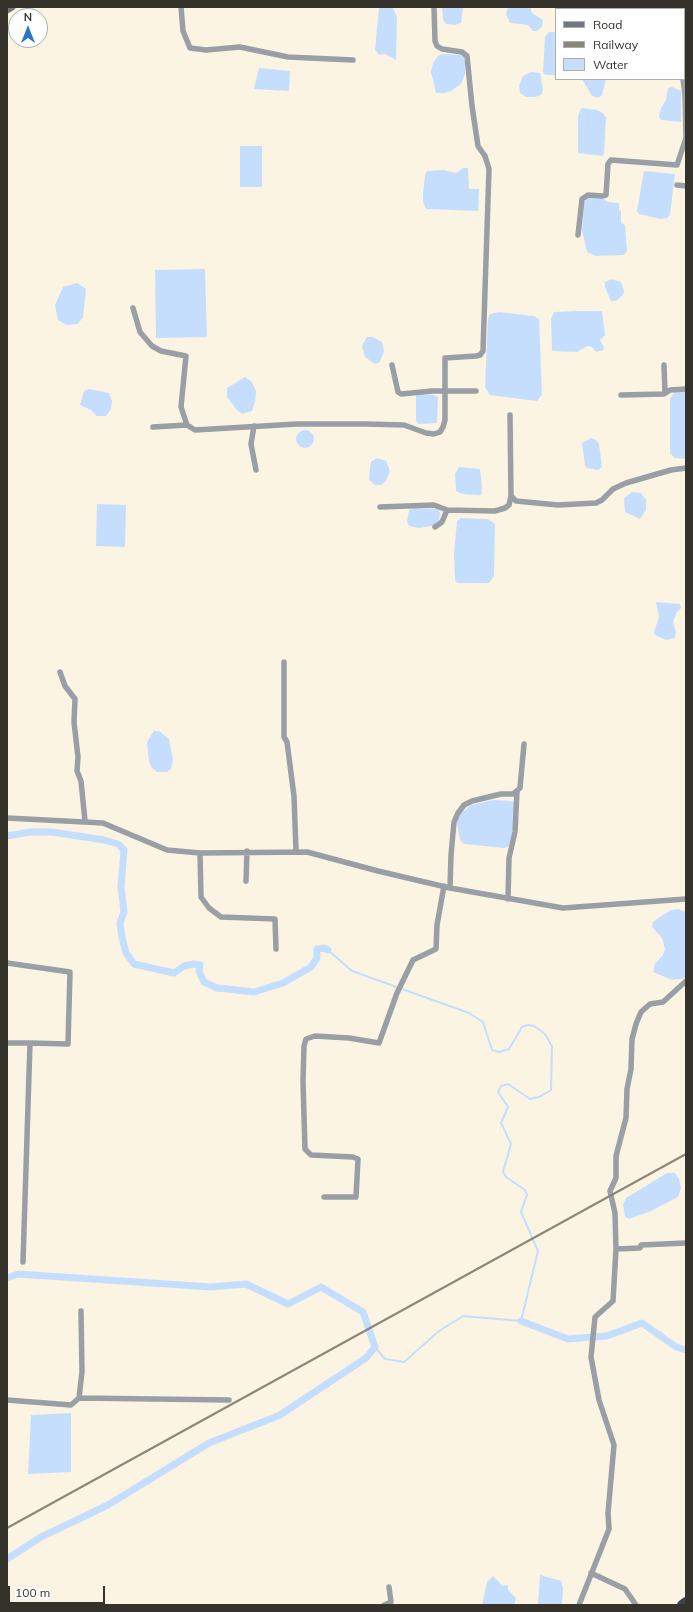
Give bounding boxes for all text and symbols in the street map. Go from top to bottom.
north arrow [8,8,48,48]
legend [555,8,685,80]
text: N [24,10,32,24]
text: Road [593,17,622,32]
text: Railway [593,37,638,52]
text: Water [593,57,628,72]
scale bar [10,1578,107,1604]
text: 100 m [15,1585,50,1600]

